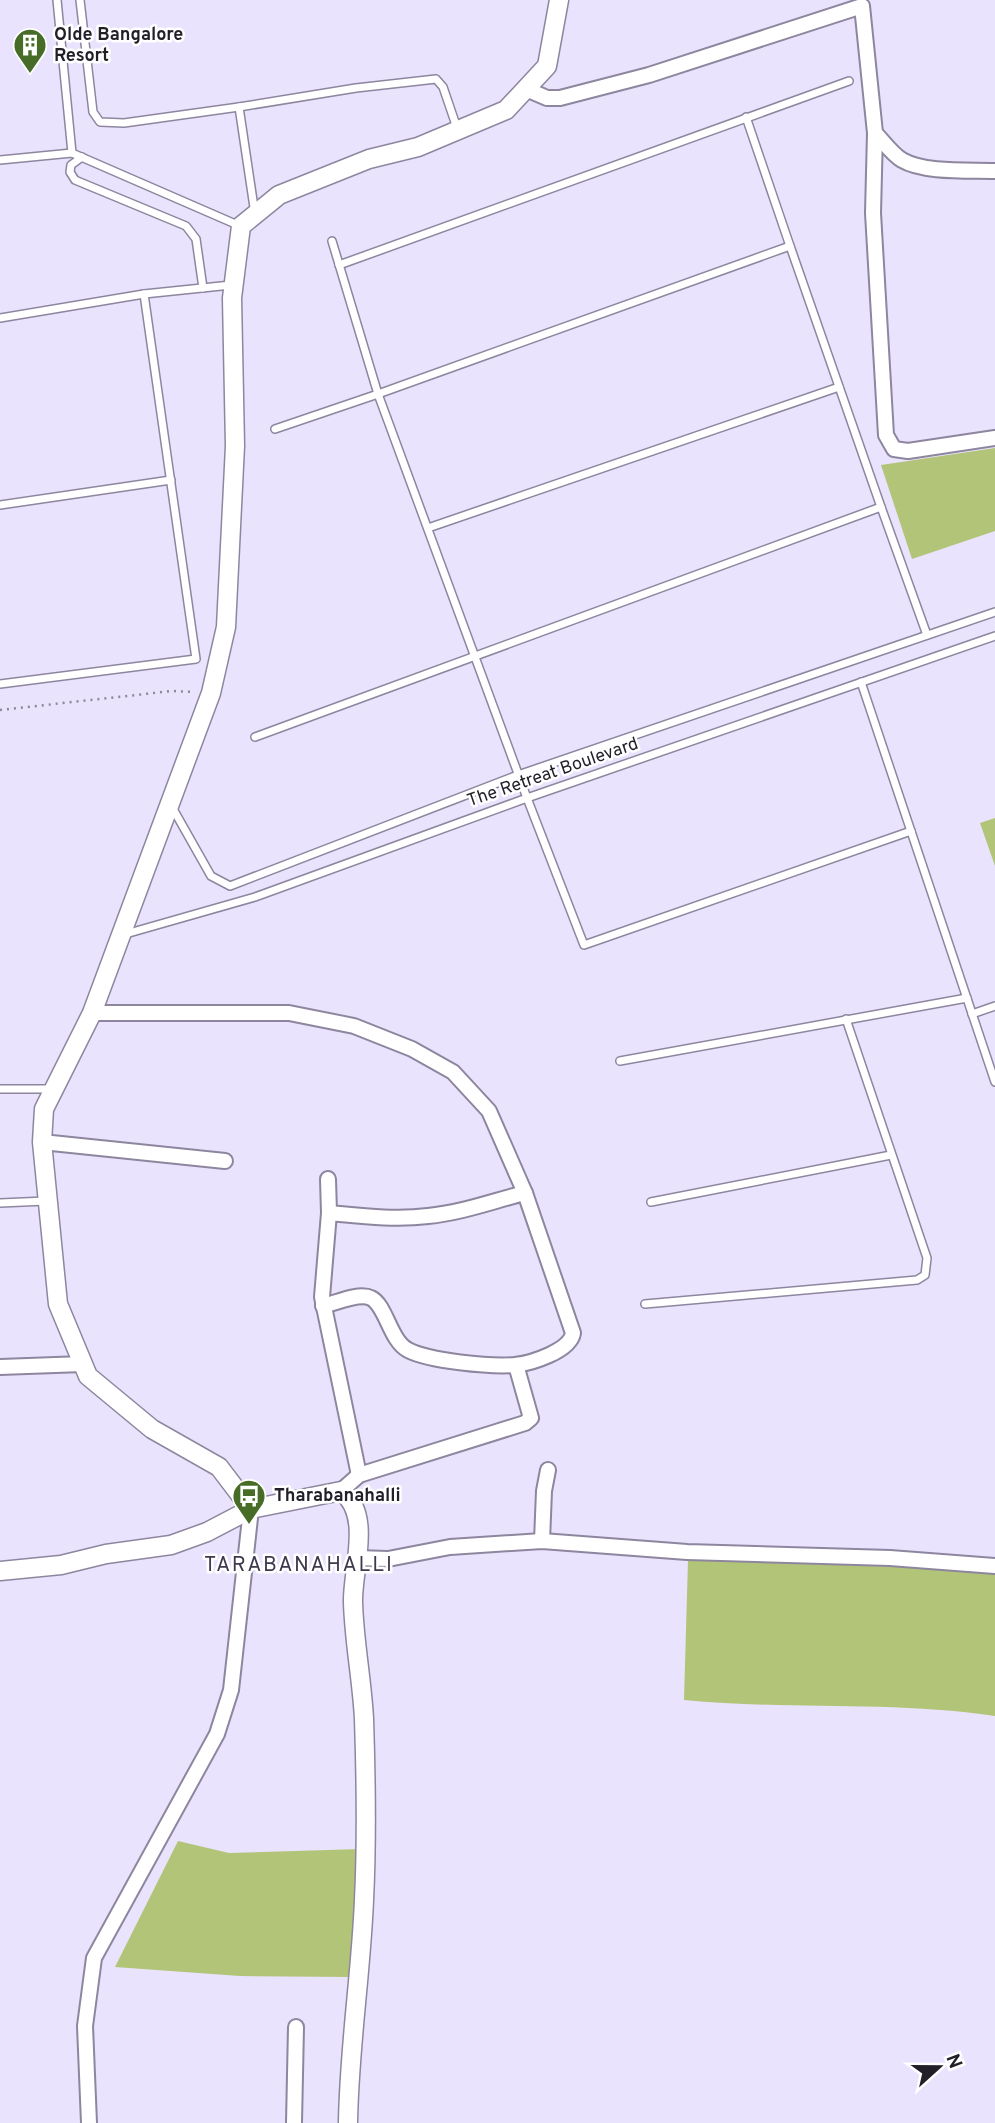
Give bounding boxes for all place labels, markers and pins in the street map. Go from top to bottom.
place label: Olde Bangalore Resort [54,24,183,68]
building icon: Olde Bangalore Resort [11,26,49,75]
bus stop icon: Tharabanahalli [230,1477,268,1526]
place label: Tharabanahalli [274,1485,401,1508]

